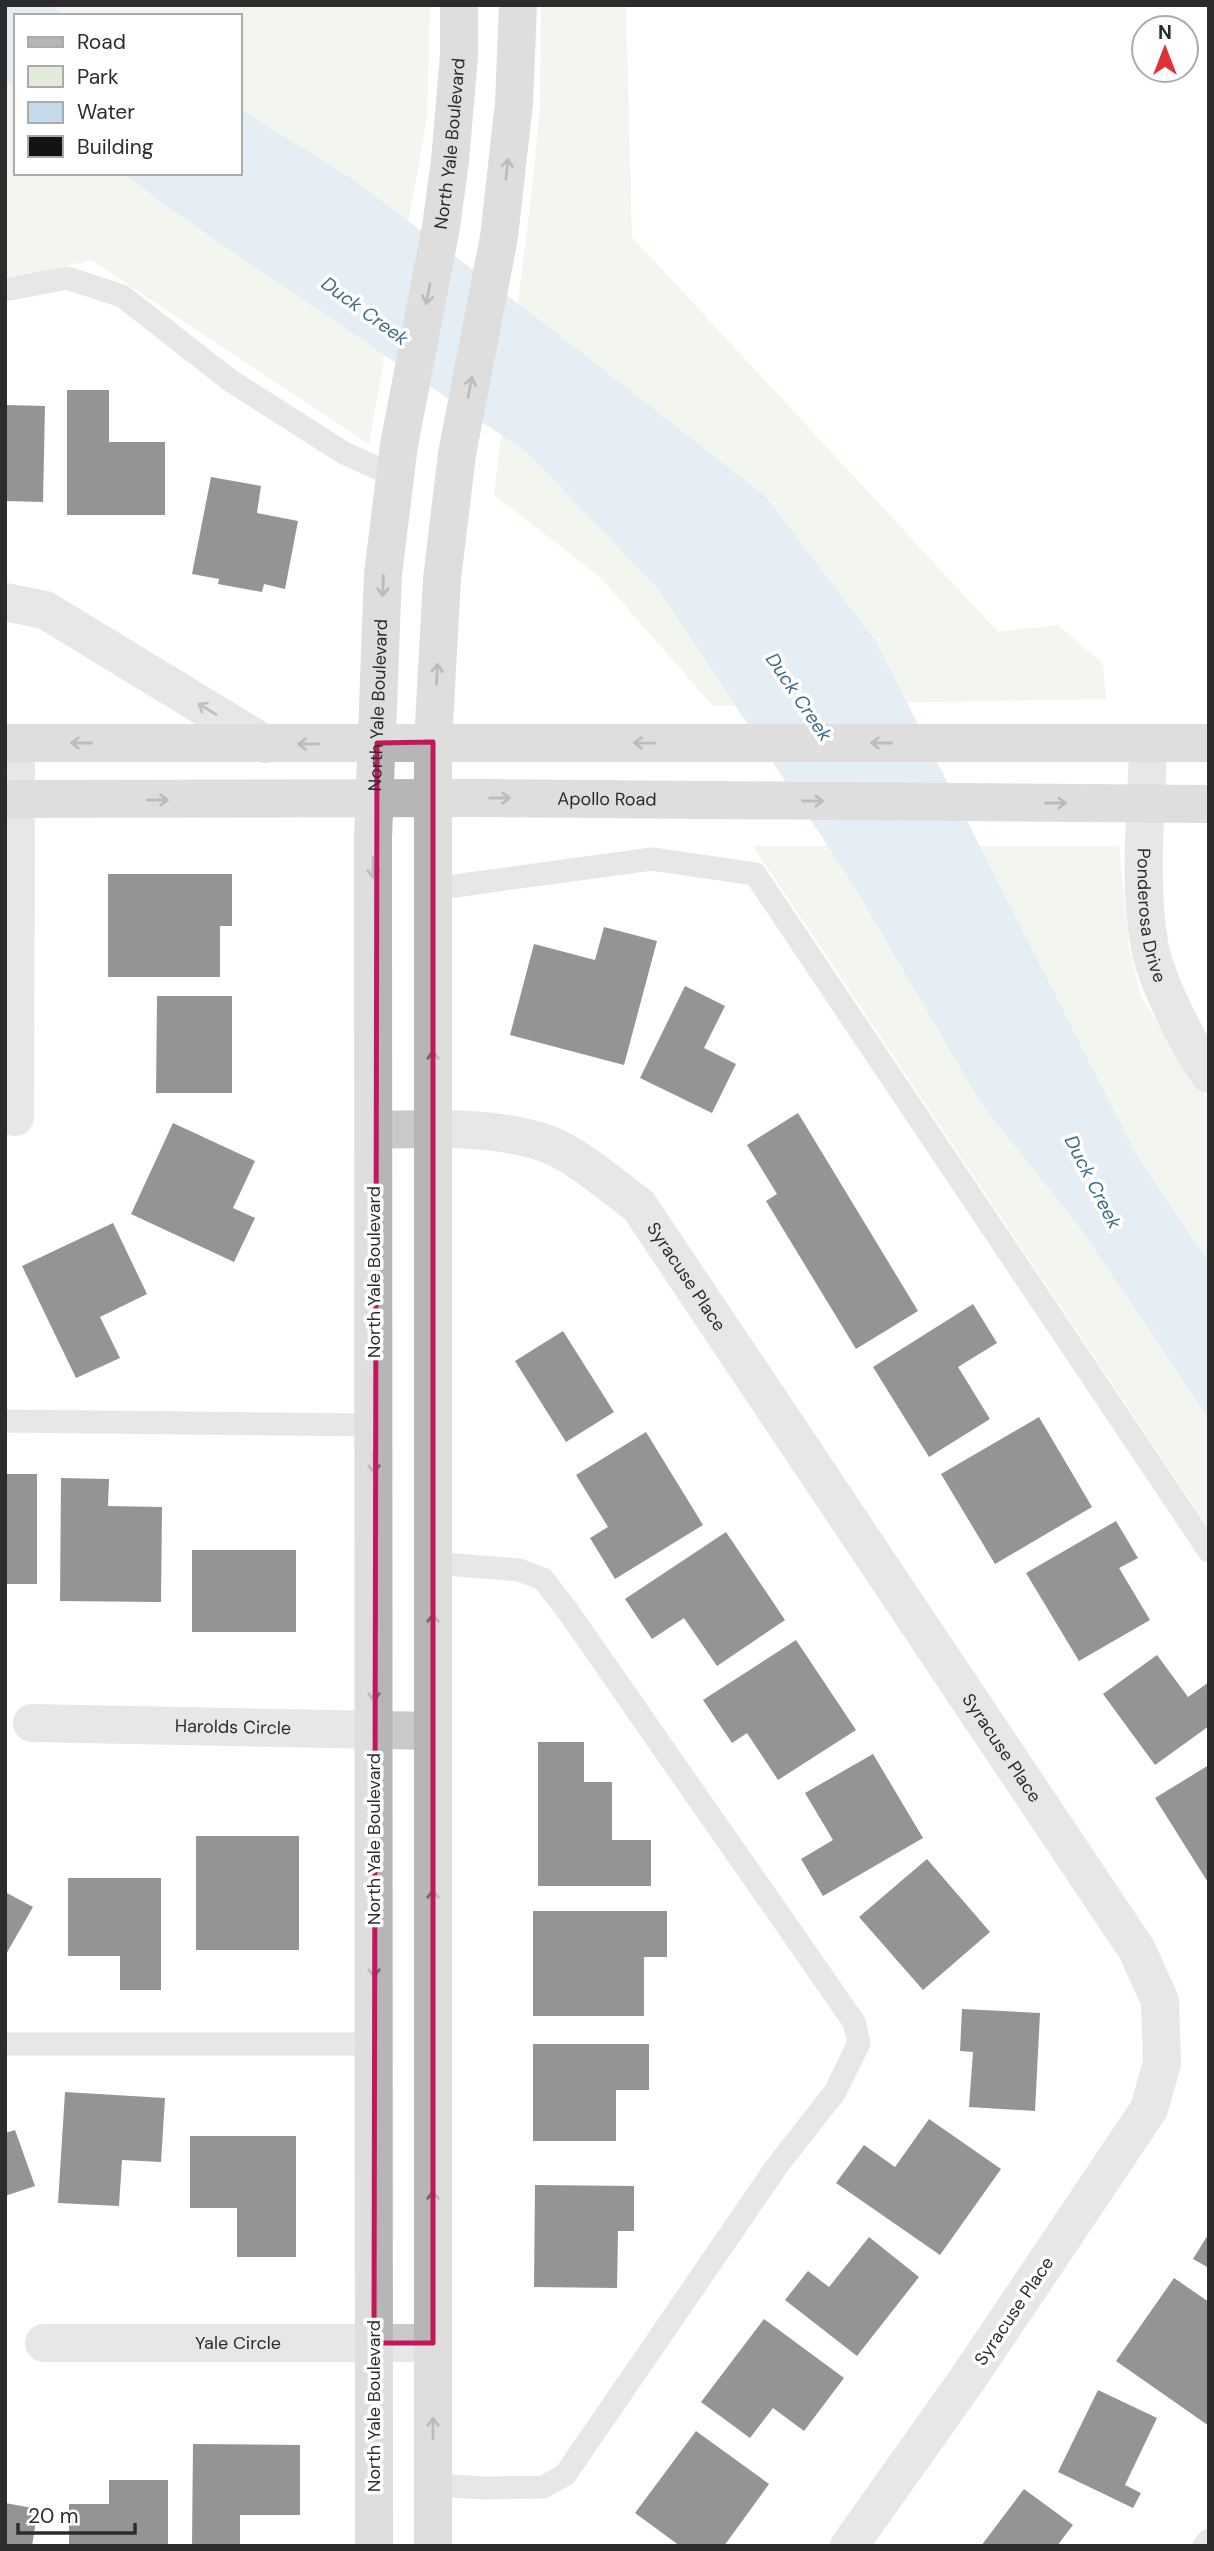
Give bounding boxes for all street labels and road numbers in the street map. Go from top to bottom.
street label: North Yale Boulevard [429,57,471,231]
street label: North Yale Boulevard [363,619,393,792]
street label: Apollo Road [557,787,657,812]
street label: Ponderosa Drive [1132,848,1172,986]
street label: North Yale Boulevard [362,1186,386,1358]
street label: Syracuse Place [641,1218,731,1336]
street label: Syracuse Place [957,1689,1047,1807]
street label: Harolds Circle [175,1714,291,1740]
street label: North Yale Boulevard [362,1753,386,1925]
street label: Syracuse Place [969,2252,1059,2370]
street label: North Yale Boulevard [362,2320,386,2492]
street label: Yale Circle [195,2331,281,2355]

